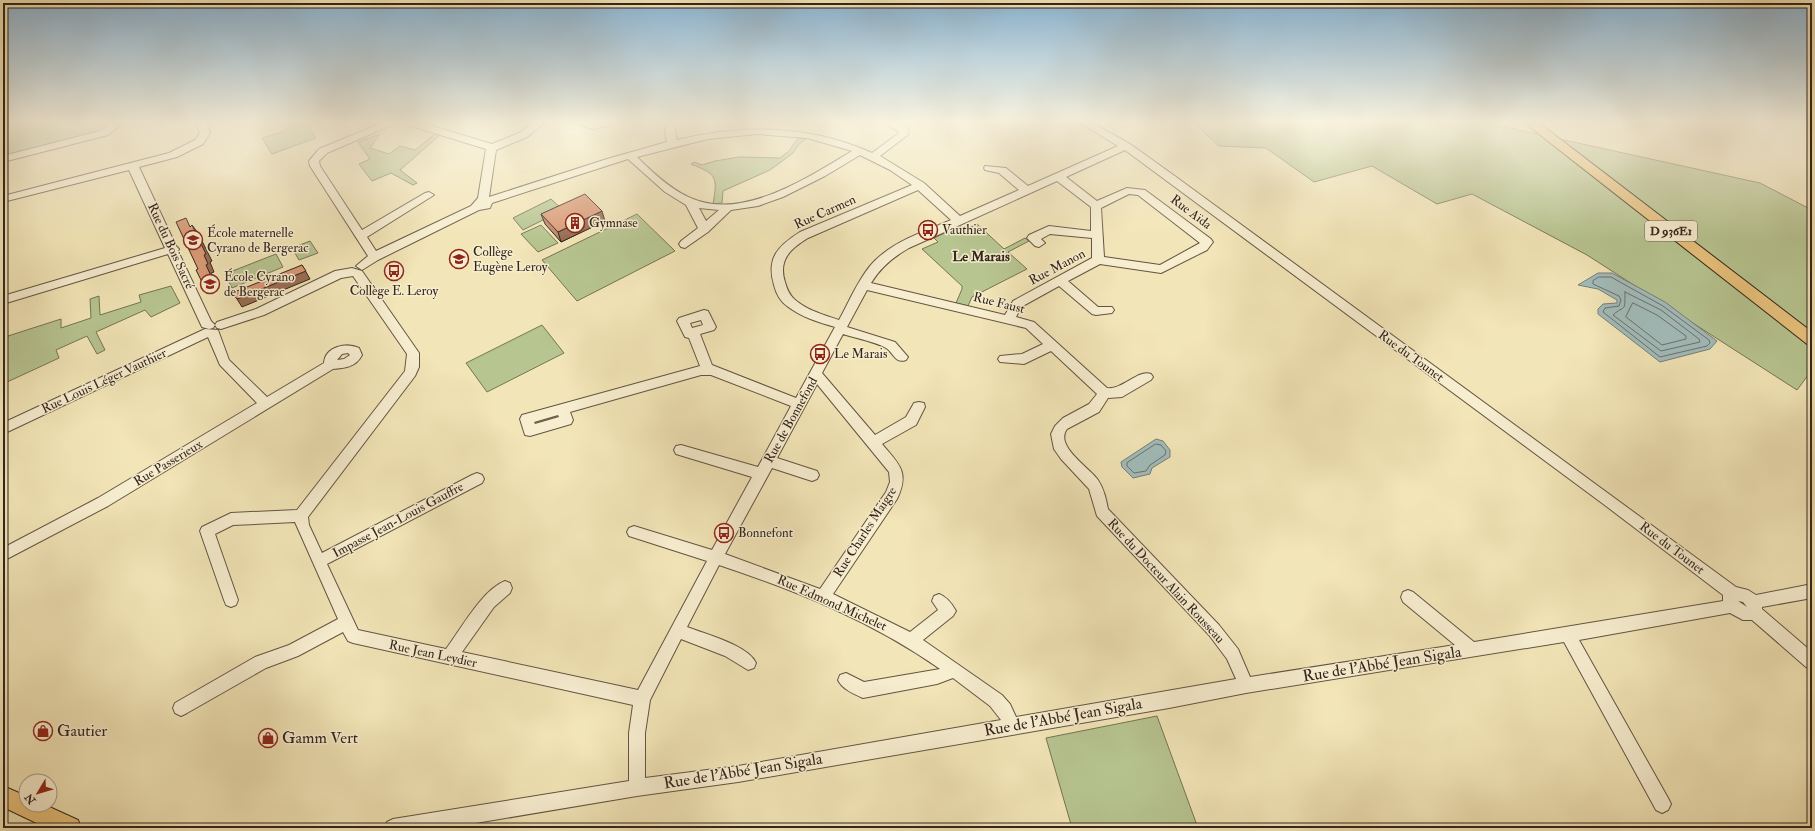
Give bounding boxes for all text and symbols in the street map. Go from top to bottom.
street label: Rue Carmen [792,191,859,233]
street label: Rue Aïda [1167,191,1215,233]
street label: Rue du Bois Sacré [144,200,198,292]
building icon: Gymnase [564,212,586,234]
place label: Gymnase [589,215,638,232]
bus stop icon: Vauthier [917,219,939,241]
road number: D 936E1 [1645,221,1697,241]
place label: Vauthier [942,222,987,238]
place label: École maternelle Cyrano de Bergerac [207,224,309,257]
school or university icon: École maternelle Cyrano de Bergerac [182,229,204,251]
place label: Collège Eugène Leroy [473,244,548,276]
street label: Rue Manon [1026,245,1088,289]
school or university icon: Collège Eugène Leroy [448,248,470,270]
district label: Le Marais [952,248,1010,265]
bus stop icon: Collège E. Leroy [383,260,405,282]
place label: École Cyrano de Bergerac [224,268,294,300]
school or university icon: École Cyrano de Bergerac [199,273,221,295]
place label: Collège E. Leroy [350,283,439,300]
street label: Rue Faust [972,289,1026,317]
street label: Rue du Tounet [1375,327,1447,385]
bus stop icon: Le Marais [809,343,831,365]
street label: Rue Louis Léger Vauthier [39,345,169,417]
place label: Le Marais [834,346,888,362]
street label: Rue de Bonnefond [761,374,821,466]
street label: Rue Passerieux [131,436,205,490]
street label: Impasse Jean-Louis Gauffre [330,478,467,562]
street label: Rue Charles Maigre [830,483,900,580]
street label: Rue du Docteur Alain Rousseau [1104,515,1228,647]
street label: Rue du Tounet [1636,518,1708,578]
bus stop icon: Bonnefont [713,522,735,544]
place label: Bonnefont [738,525,793,541]
street label: Rue Edmond Michelet [775,572,889,634]
street label: Rue Jean Leydier [387,637,479,672]
street label: Rue de l'Abbé Jean Sigala [1301,642,1463,687]
street label: Rue de l'Abbé Jean Sigala [982,693,1144,742]
shop icon: Gautier [32,720,54,742]
place label: Gautier [57,721,107,741]
shop icon: Gamm Vert [257,727,279,749]
place label: Gamm Vert [282,728,358,748]
street label: Rue de l'Abbé Jean Sigala [662,749,824,794]
north arrow [18,773,58,813]
text: N [22,790,39,808]

